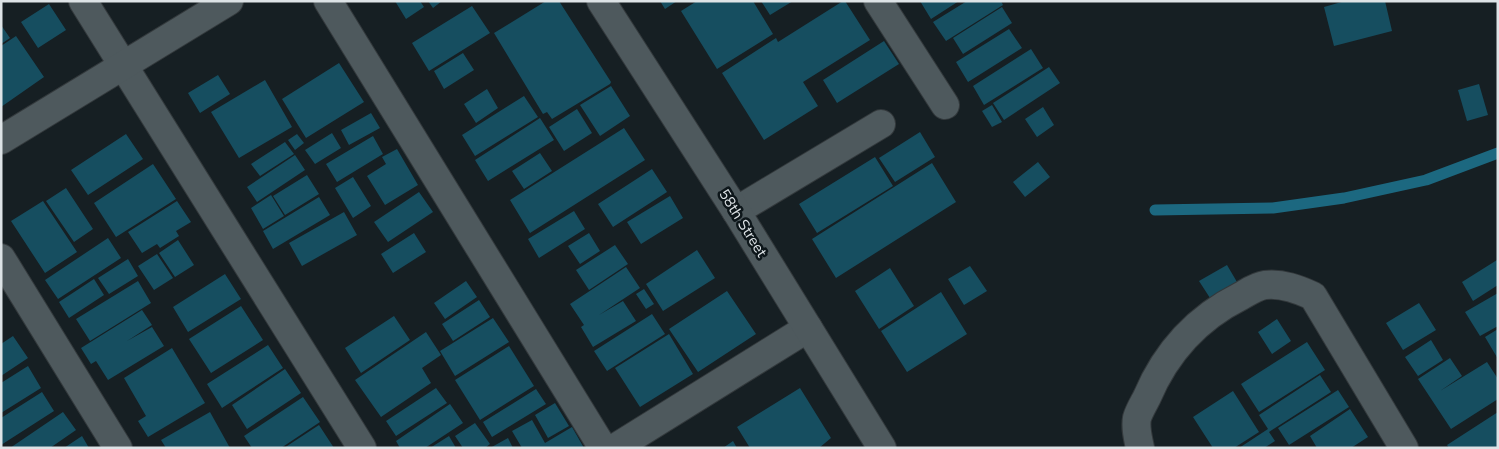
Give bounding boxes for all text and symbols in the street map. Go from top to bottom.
street label: 58th Street [714,185,772,261]

